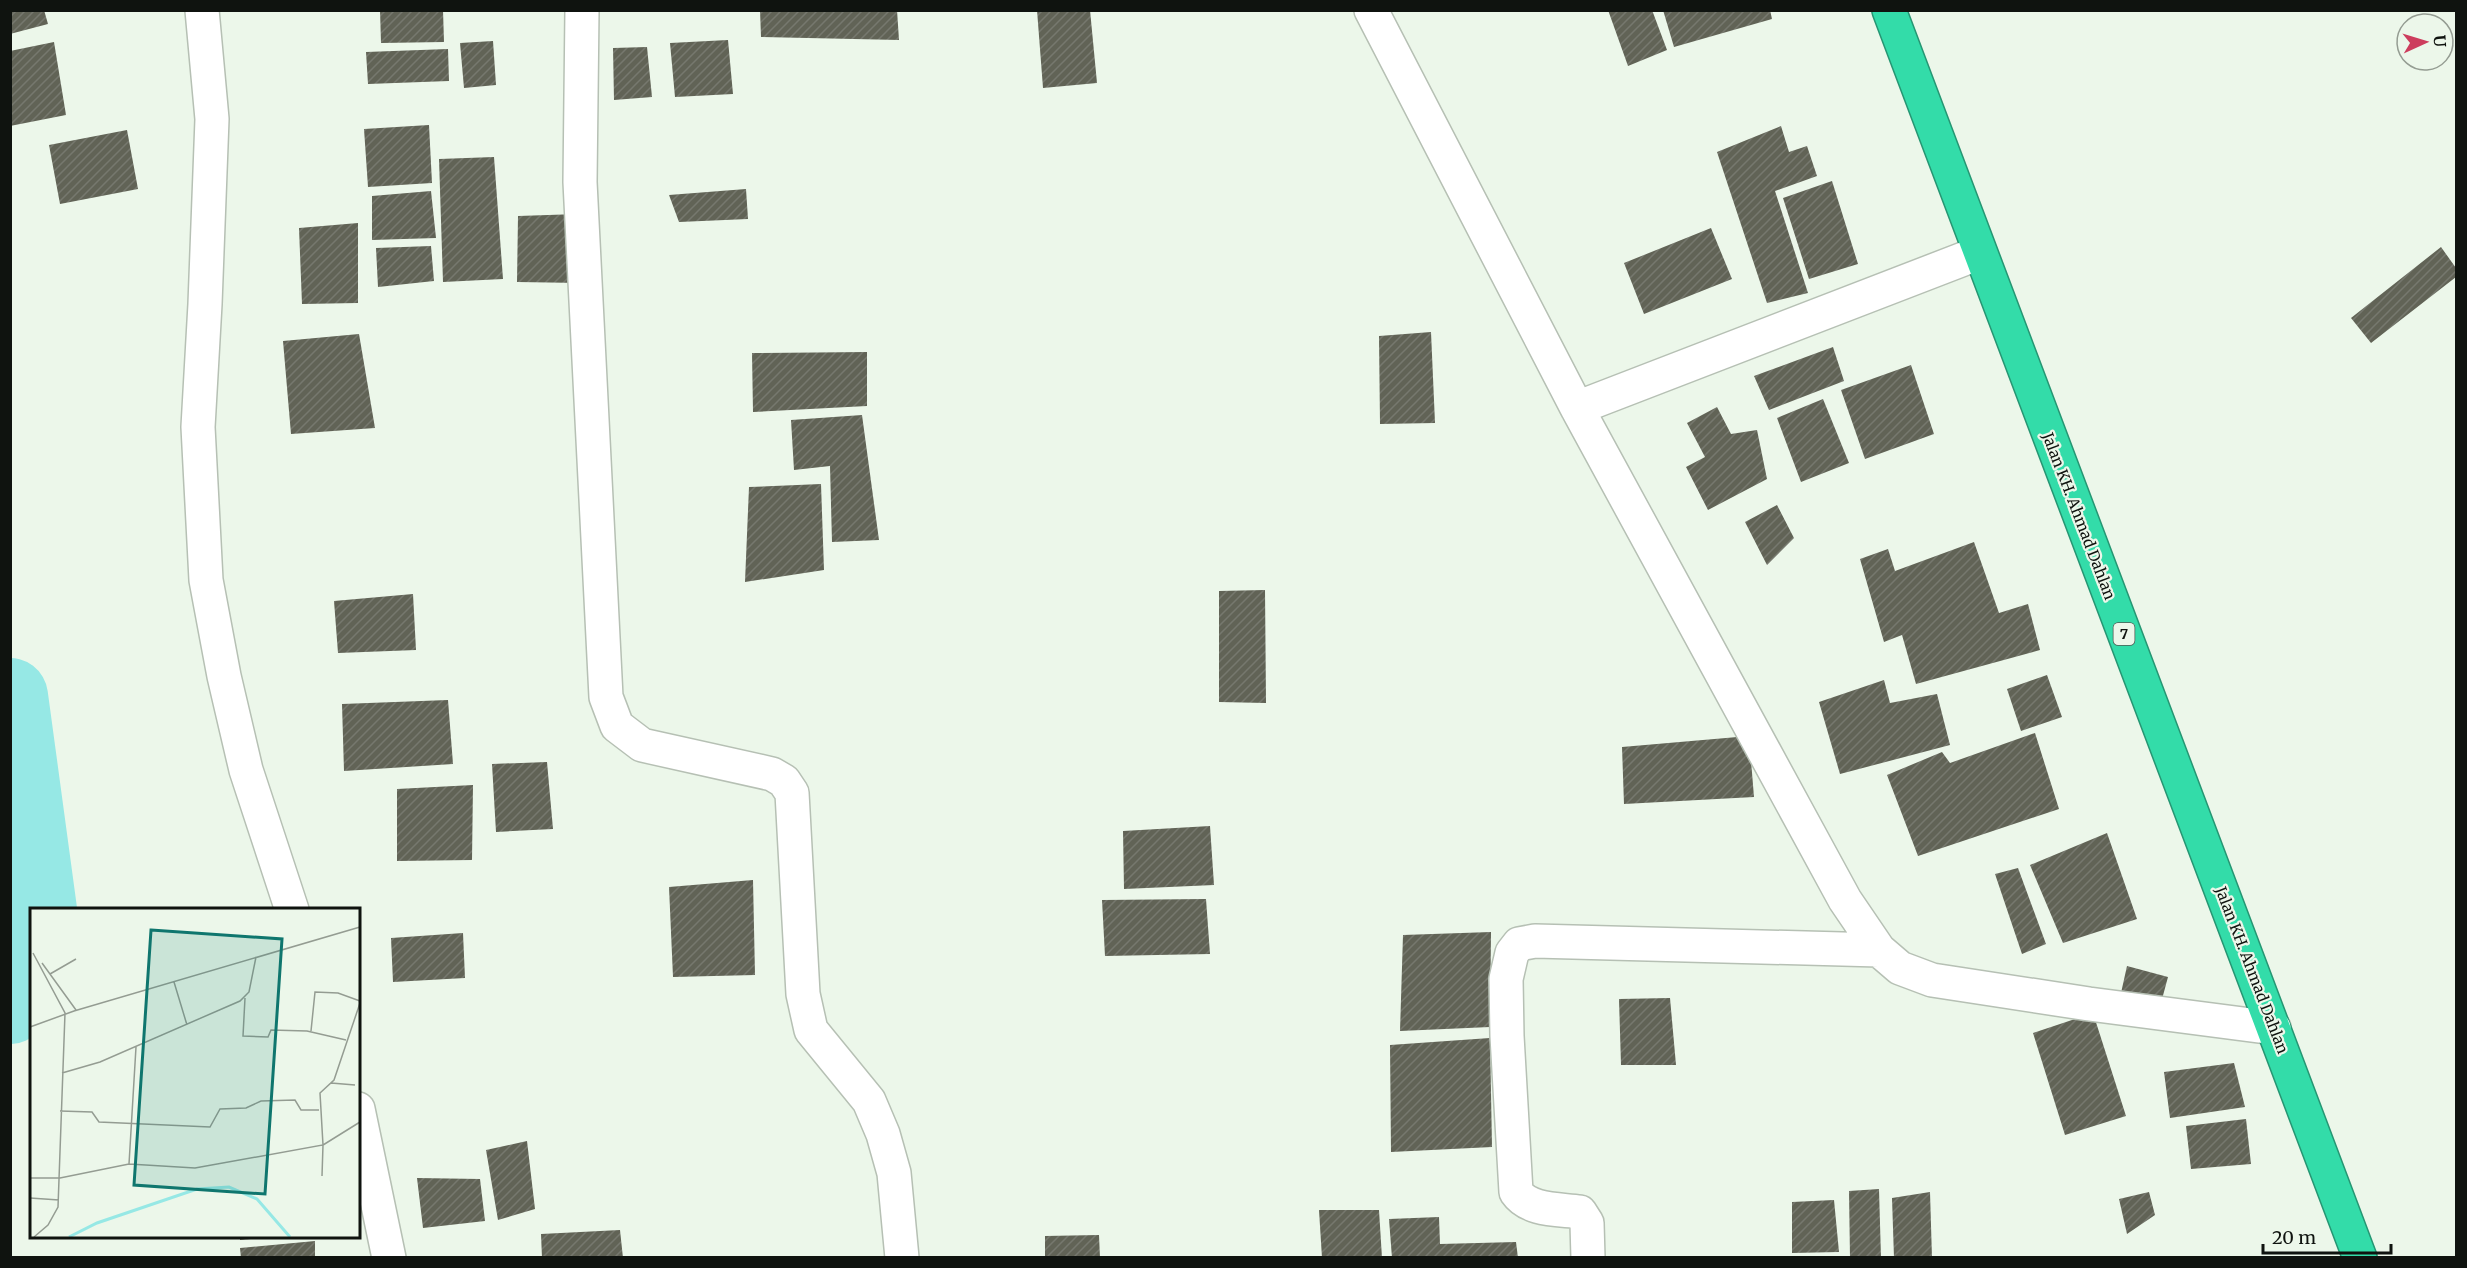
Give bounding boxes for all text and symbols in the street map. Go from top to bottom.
north arrow [2395,12,2455,72]
text: U [2430,34,2450,48]
street label: Jalan KH. Ahmad Dahlan [2038,429,2120,602]
road number: 7 [2114,623,2134,645]
street label: Jalan KH. Ahmad Dahlan [2211,883,2293,1056]
inset map [30,908,360,1238]
scale bar [2263,1217,2390,1255]
text: 20 m [2272,1226,2316,1249]

